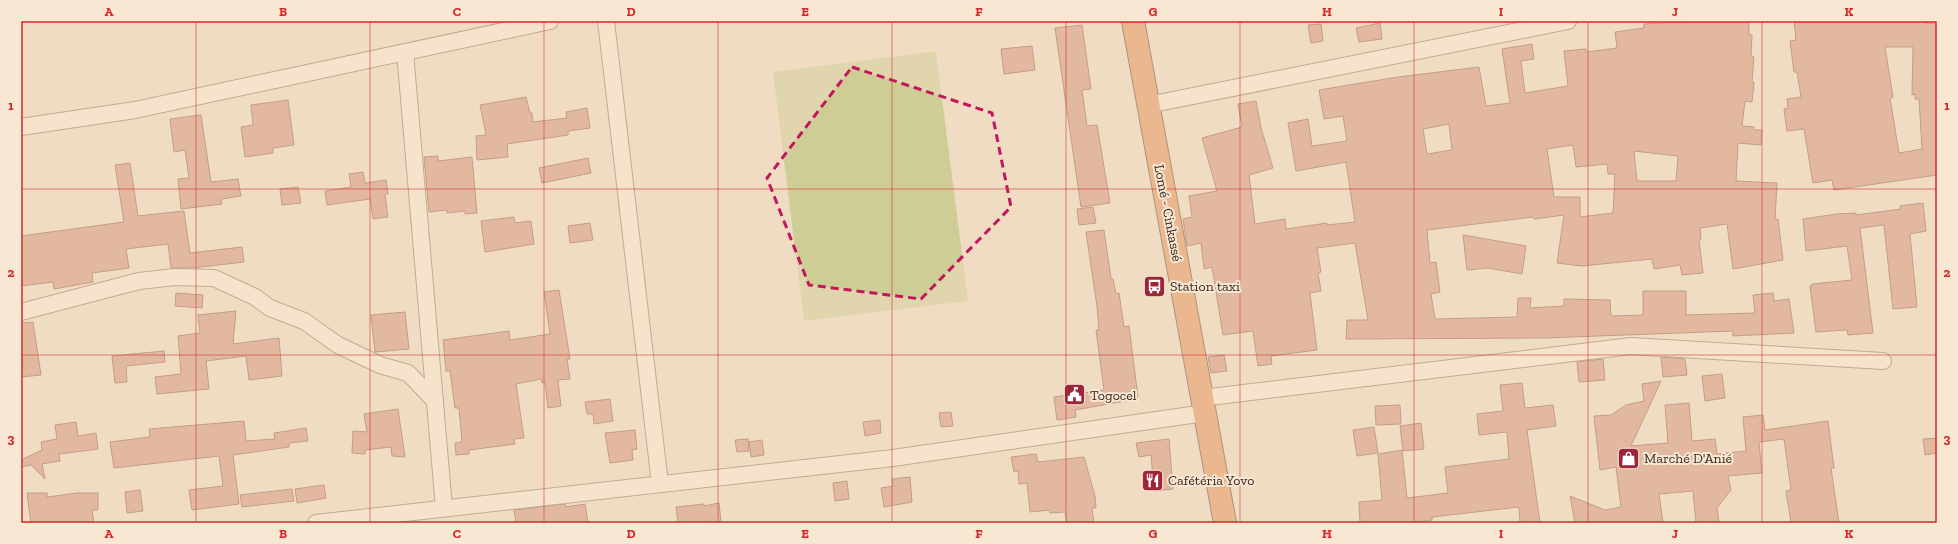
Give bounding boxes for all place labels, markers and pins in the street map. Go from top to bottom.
bus stop icon: Station taxi [1142,273,1168,299]
place label: Station taxi [1170,278,1240,295]
public building icon: Togocel [1062,382,1088,408]
place label: Togocel [1090,387,1137,404]
shop icon: Marché D'Anié [1615,445,1641,471]
place label: Marché D'Anié [1644,450,1733,467]
restaurant icon: Cafétéria Yovo [1140,467,1166,493]
place label: Cafétéria Yovo [1168,472,1254,489]

